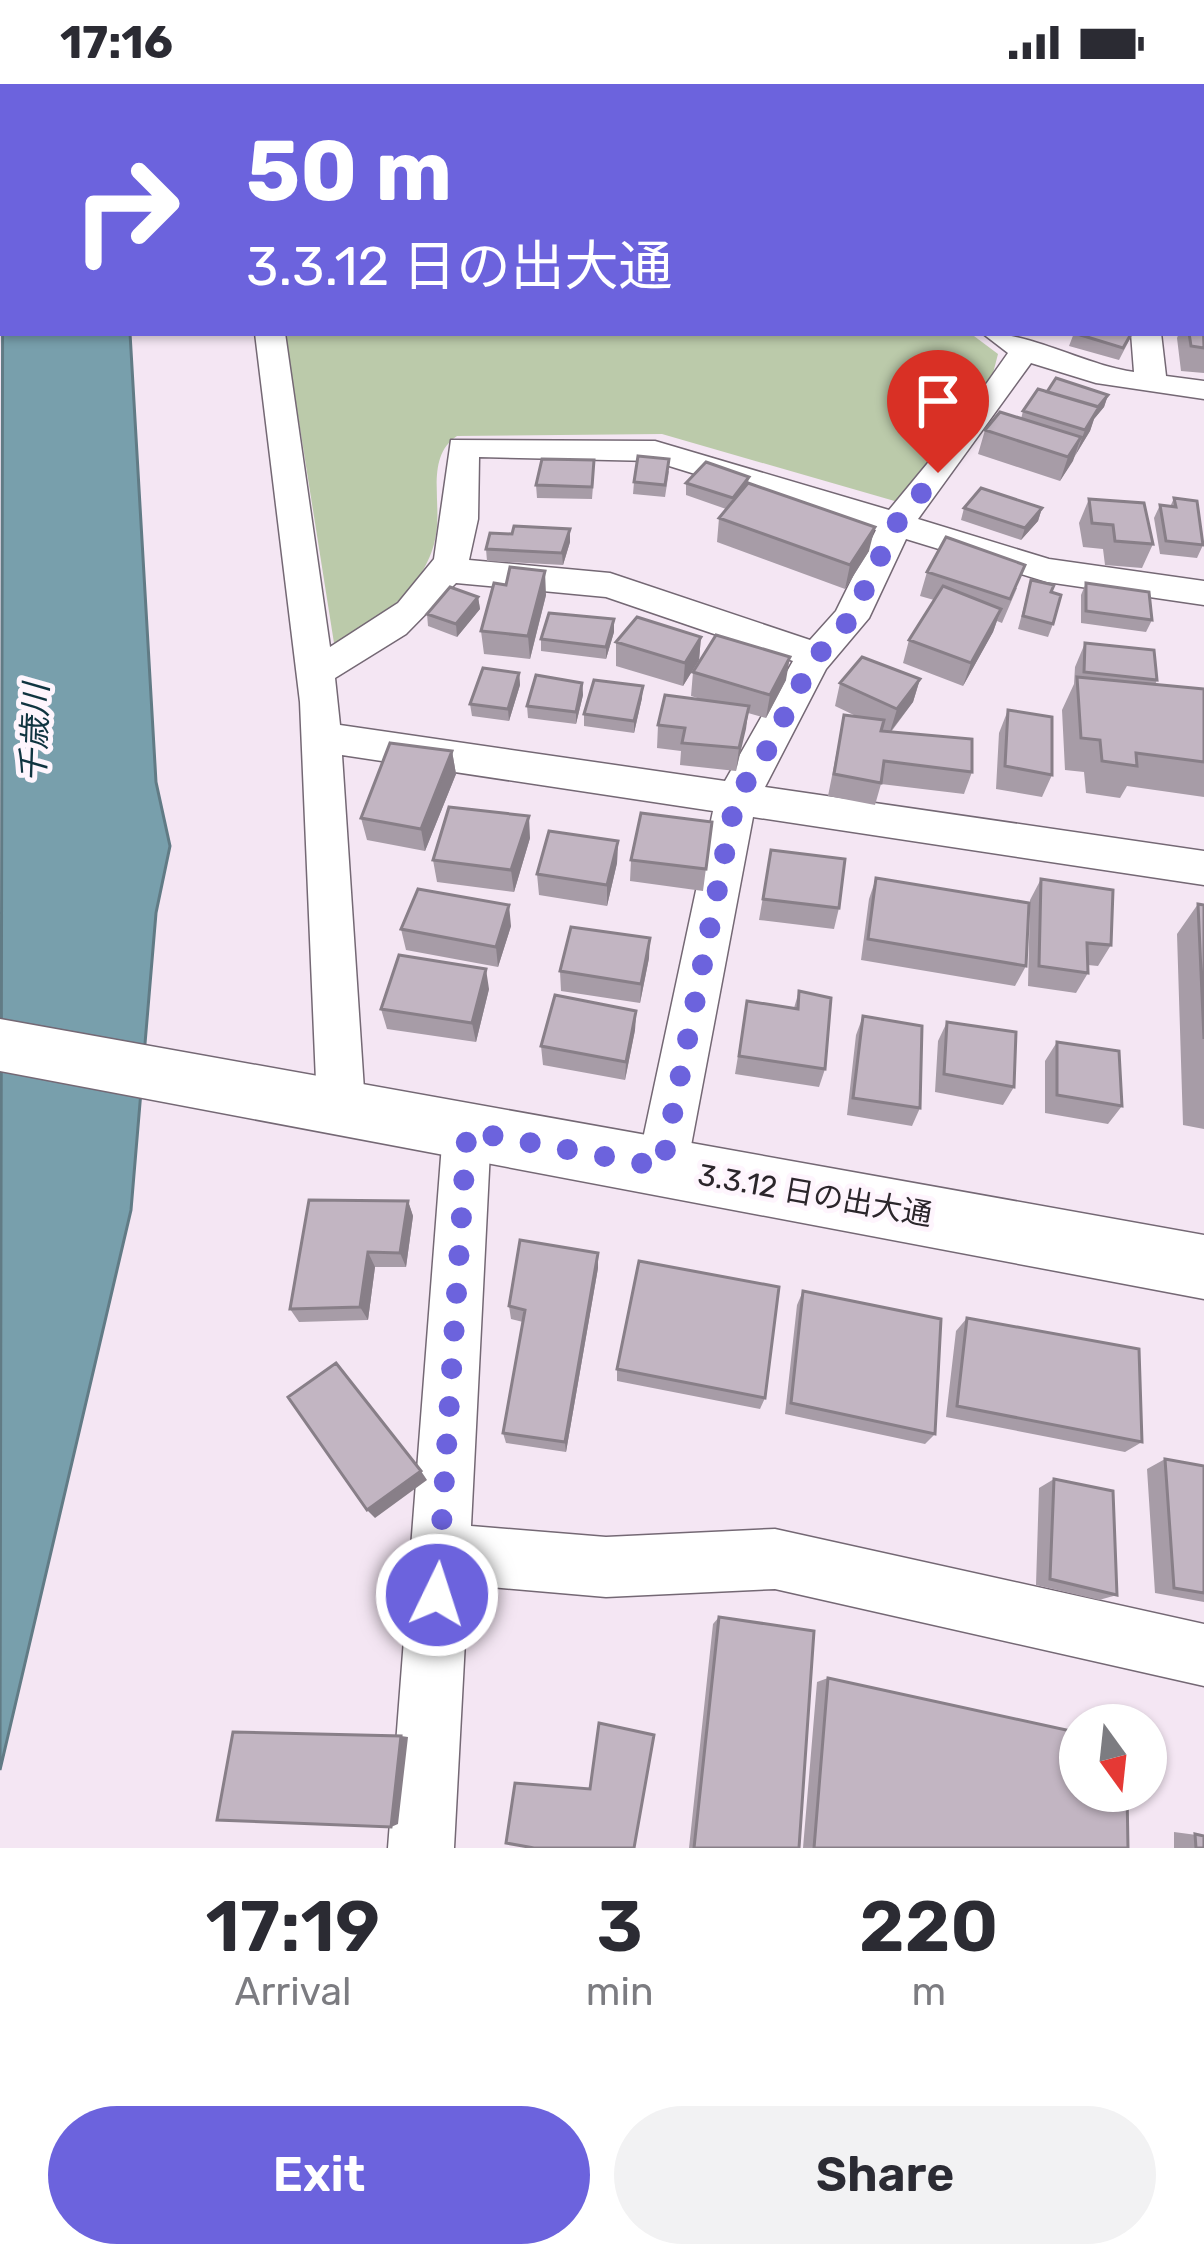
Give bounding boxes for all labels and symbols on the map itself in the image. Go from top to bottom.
pin [887,350,989,473]
water label: 千歳川 [13,680,56,783]
street label: 3.3.12 日の出大通 [695,1157,935,1233]
position arrow [374,1532,500,1658]
north arrow [1059,1704,1167,1812]

